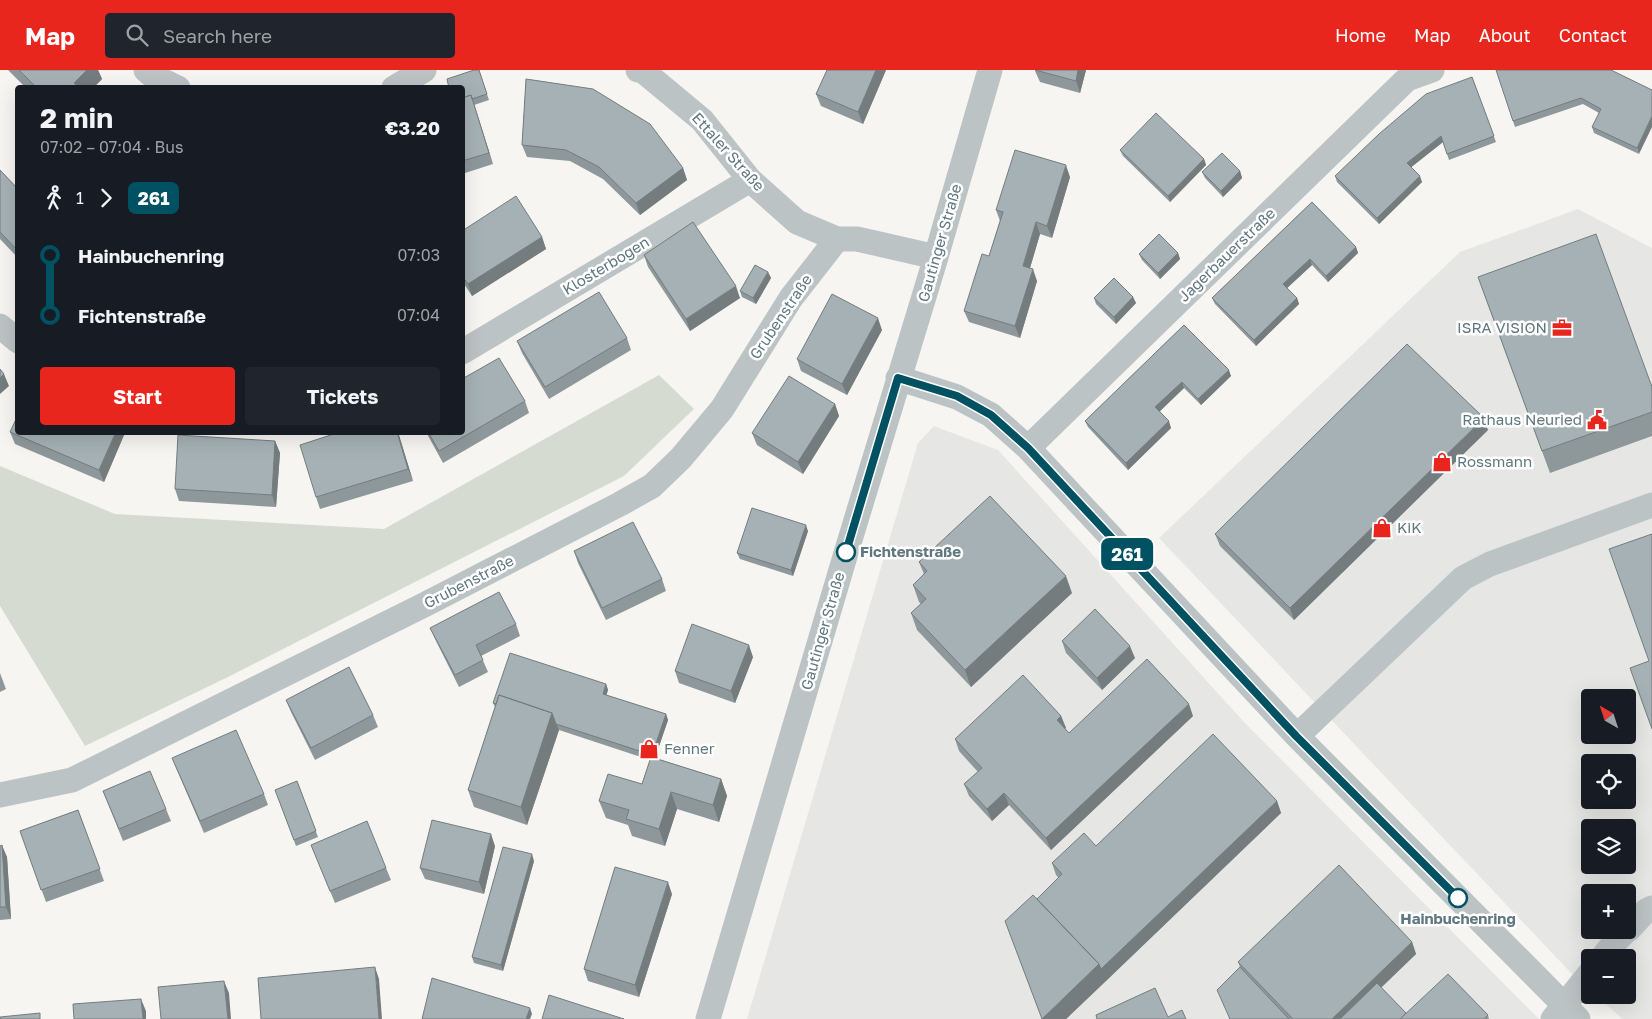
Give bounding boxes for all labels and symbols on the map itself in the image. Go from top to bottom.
street label: Ettaler Straße [689,108,769,194]
street label: Gautinger Straße [914,181,965,304]
street label: Jagerbauerstraße [1174,203,1279,305]
street label: Klosterbogen [559,232,652,298]
street label: Grubenstraße [745,270,815,362]
office icon: ISRA VISION [1551,317,1573,339]
place label: ISRA VISION [1457,318,1547,336]
public building icon: Rathaus Neuried [1586,409,1608,431]
place label: Rathaus Neuried [1462,410,1582,428]
shop icon: Rossmann [1431,451,1453,473]
place label: Rossmann [1457,452,1532,470]
shop icon: KiK [1371,517,1393,539]
place label: KiK [1397,518,1422,536]
line badge: 261 [1098,538,1156,570]
marker: Fichtenstraße [836,542,856,562]
place label: Fichtenstraße [860,542,961,560]
street label: Grubenstraße [421,551,517,611]
street label: Gautinger Straße [797,569,848,692]
north arrow [1581,689,1636,744]
shop icon: Fenner [638,738,660,760]
place label: Fenner [664,739,715,757]
marker: Hainbuchenring [1448,888,1468,908]
place label: Hainbuchenring [1400,909,1516,927]

